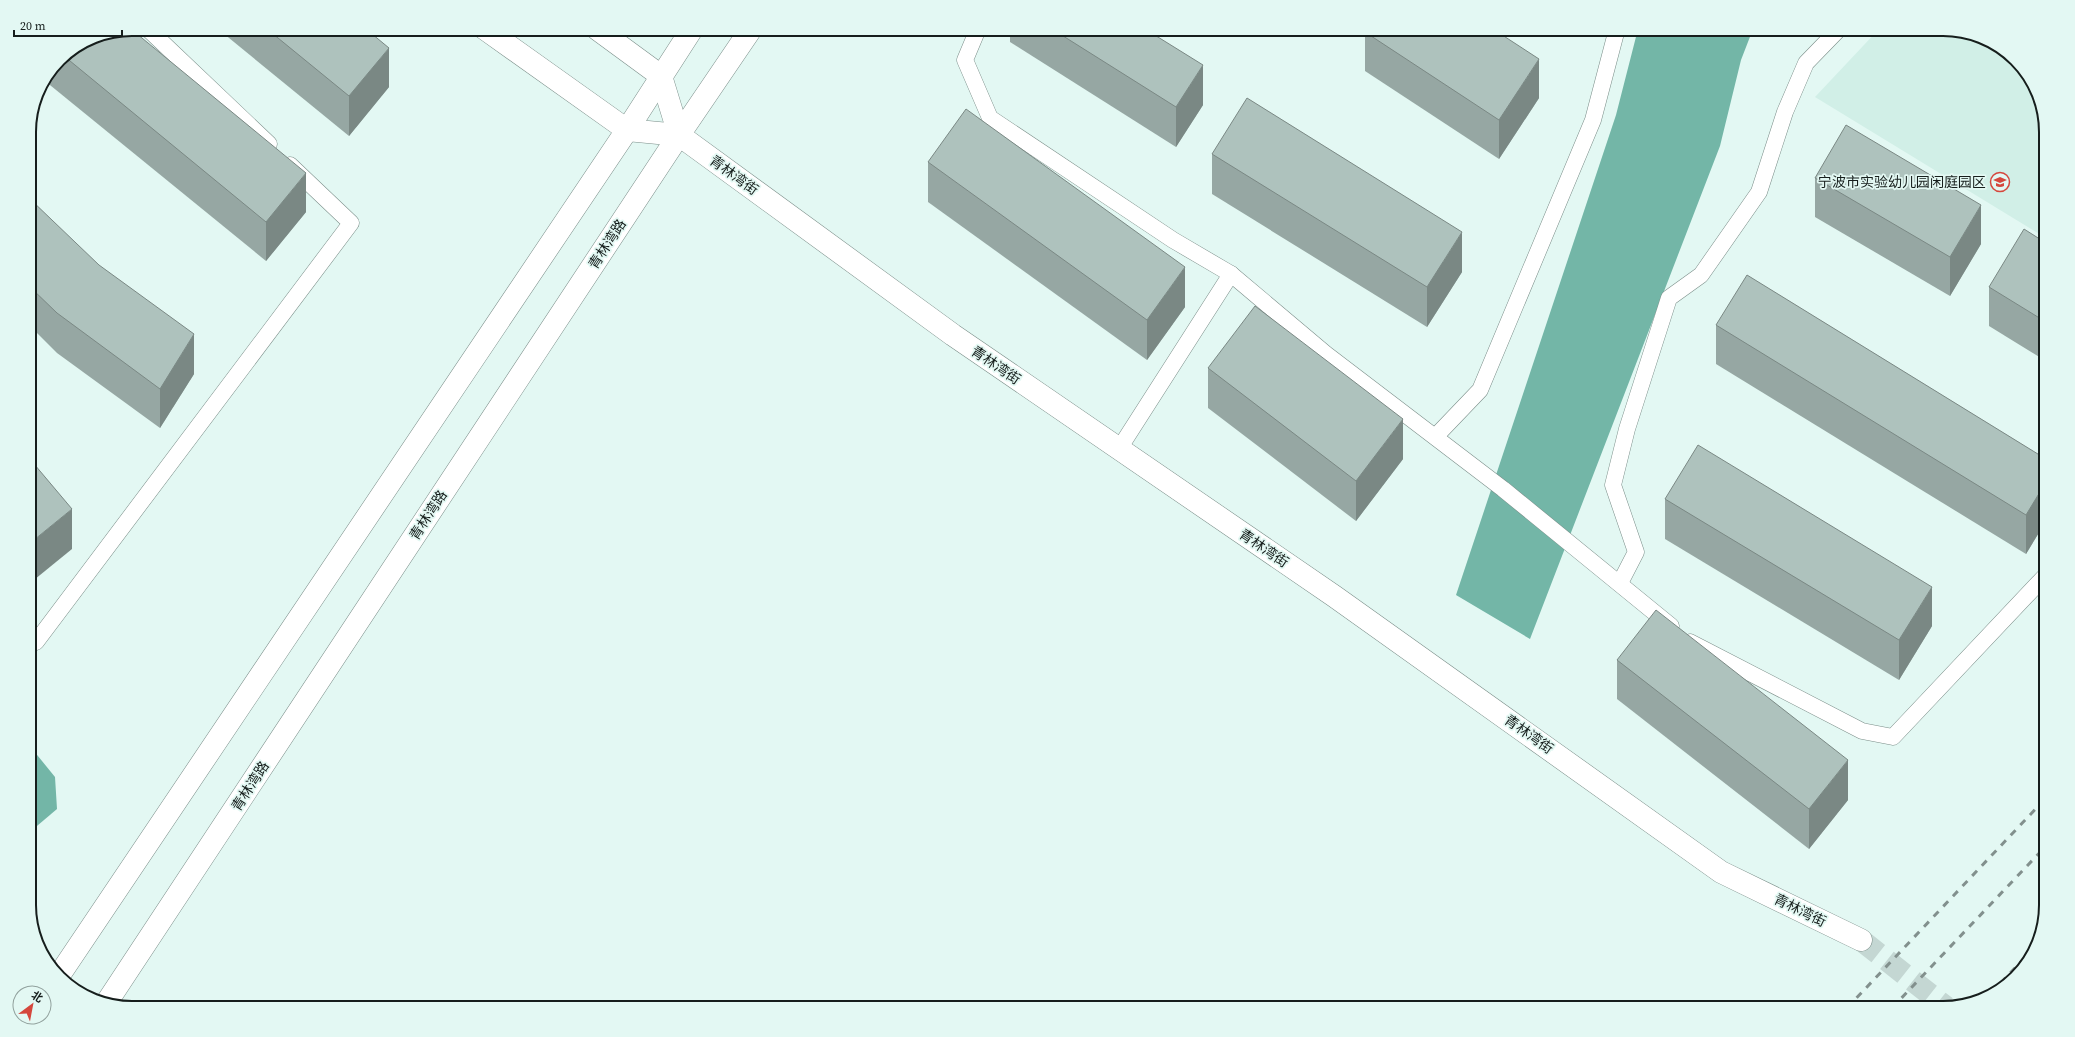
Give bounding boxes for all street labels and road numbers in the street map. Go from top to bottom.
street label: 青林湾街 [705,150,763,200]
street label: 青林湾路 [583,215,631,273]
street label: 青林湾街 [967,341,1025,389]
street label: 青林湾路 [404,486,452,544]
street label: 青林湾街 [1235,524,1293,572]
street label: 青林湾街 [1500,710,1558,758]
street label: 青林湾路 [226,757,274,815]
street label: 青林湾街 [1770,889,1830,931]

